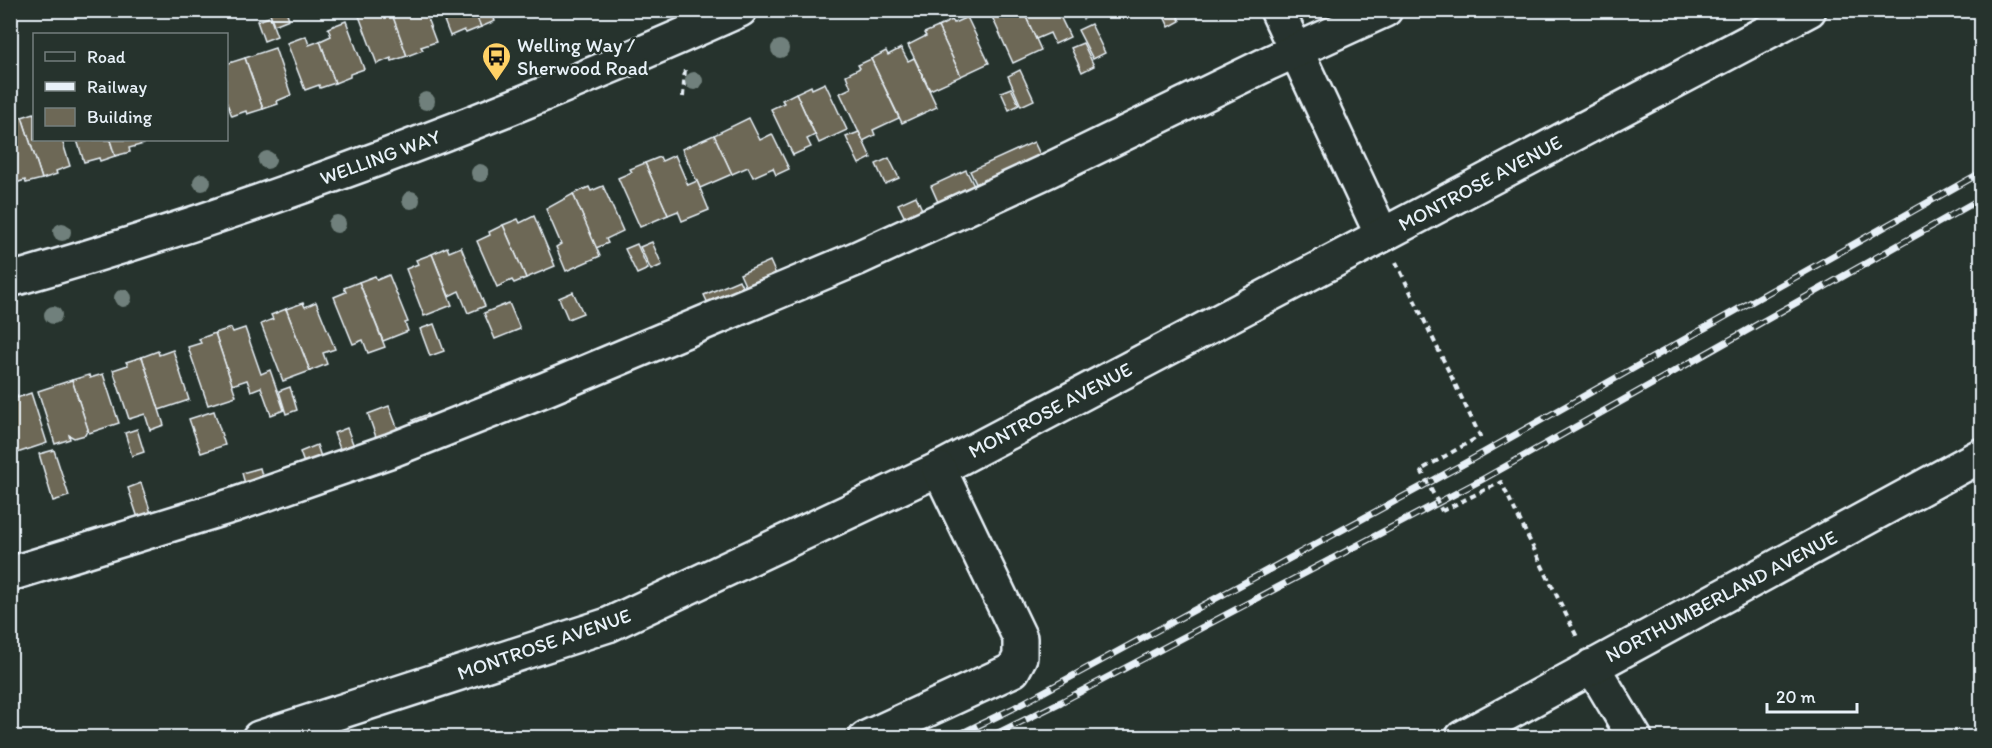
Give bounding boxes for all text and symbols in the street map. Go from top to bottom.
legend [33,33,228,141]
place label: Welling Way / Sherwood Road [517,33,649,80]
bus stop icon: Welling Way / Sherwood Road [480,40,512,82]
text: Road [87,46,126,68]
text: Railway [87,76,148,98]
text: Building [87,106,153,128]
street label: WELLING WAY [316,124,444,190]
street label: MONTROSE AVENUE [1394,130,1566,236]
street label: MONTROSE AVENUE [964,357,1136,463]
street label: NORTHUMBERLAND AVENUE [1601,525,1841,667]
street label: MONTROSE AVENUE [454,603,634,685]
scale bar [1767,676,1857,714]
text: 20 m [1776,686,1816,708]

